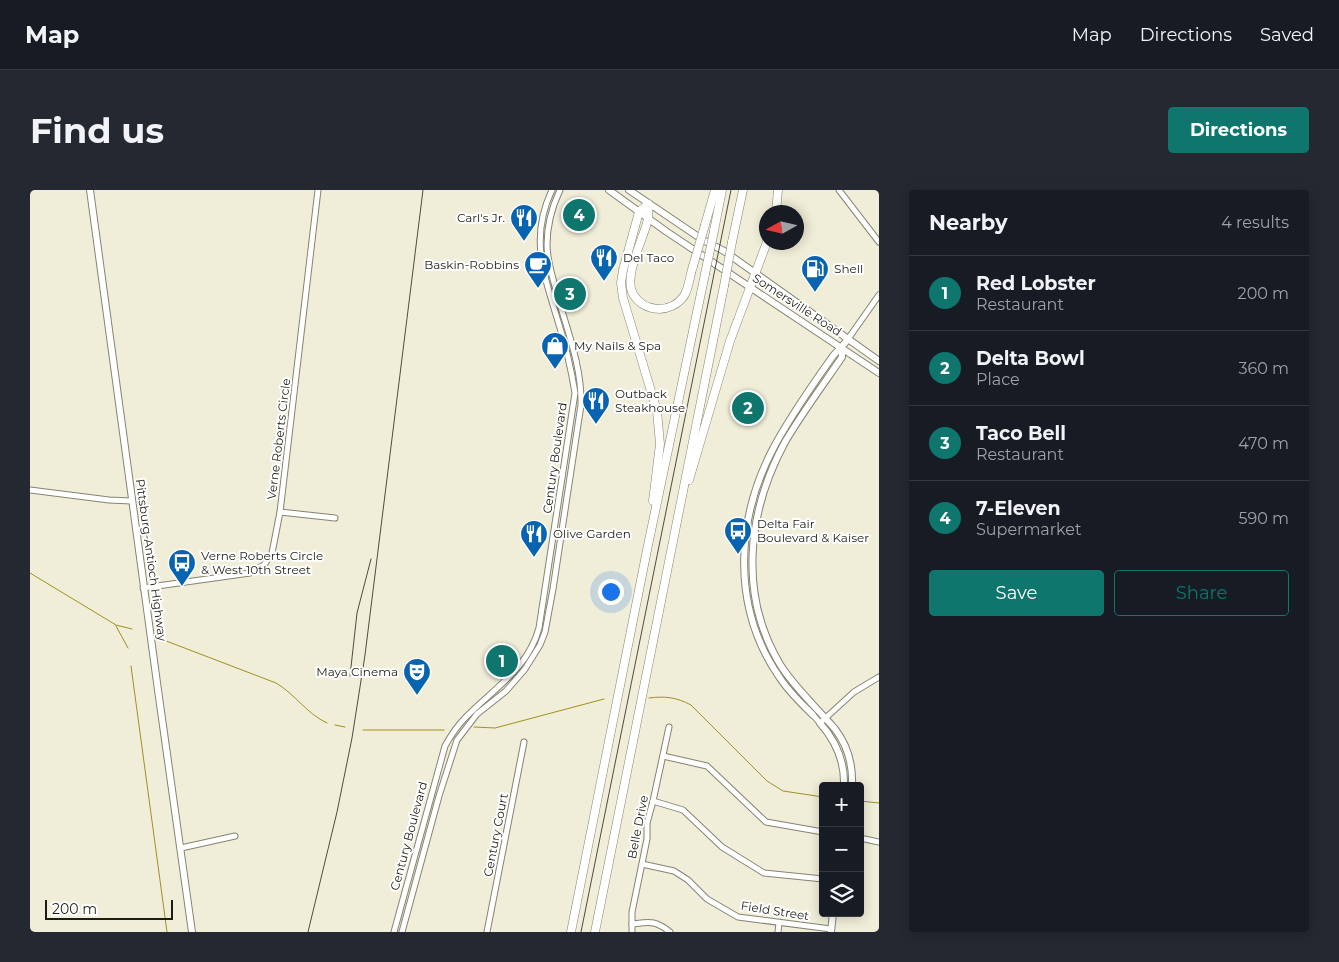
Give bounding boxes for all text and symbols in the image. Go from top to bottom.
text: Map [25,20,79,49]
text: Map [1072,24,1112,46]
text: Directions [1140,24,1232,46]
text: Saved [1260,24,1314,46]
button: Directions [1168,107,1309,153]
text: Find us [30,109,164,152]
pin: 4 [563,196,595,234]
restaurant icon: Carl's Jr. [509,203,539,242]
north arrow [759,205,804,250]
place label: Carl's Jr. [457,210,505,225]
text: Nearby [929,210,1008,235]
text: 4 results [1221,213,1289,232]
restaurant icon: Del Taco [589,243,619,282]
cafe icon: Baskin-Robbins [523,250,553,289]
place label: Del Taco [623,250,674,265]
fuel station icon: Shell [800,254,830,293]
place label: Baskin-Robbins [424,257,519,272]
place label: Shell [834,261,863,276]
street label: Somersville Road [750,270,845,339]
text: Red Lobster [976,272,1096,295]
pin: 3 [554,275,586,313]
text: 1 [942,284,948,303]
text: 200 m [1238,284,1289,303]
text: Restaurant [976,295,1064,314]
shop icon: My Nails & Spa [540,331,570,370]
place label: My Nails & Spa [574,338,661,353]
text: Delta Bowl [976,347,1085,370]
text: 2 [940,359,950,378]
text: 360 m [1238,359,1289,378]
text: Place [976,370,1020,389]
street label: Verne Roberts Circle [264,377,293,500]
restaurant icon: Outback Steakhouse [581,386,611,425]
place label: Outback Steakhouse [615,386,685,415]
pin: 2 [732,389,764,427]
street label: Century Boulevard [539,401,570,514]
text: Taco Bell [976,422,1066,445]
text: 3 [940,434,950,453]
text: 470 m [1238,434,1289,453]
text: Restaurant [976,445,1064,464]
street label: Pittsburg-Antioch Highway [133,478,170,643]
text: 7-Eleven [976,497,1061,520]
text: 4 [939,509,951,528]
text: 590 m [1238,509,1289,528]
bus stop icon: Delta Fair Boulevard & Kaiser [723,516,753,555]
place label: Delta Fair Boulevard & Kaiser [757,516,869,545]
restaurant icon: Olive Garden [519,519,549,558]
text: Supermarket [976,520,1082,539]
place label: Olive Garden [553,526,631,541]
bus stop icon: Verne Roberts Circle & West 10th Street [167,548,197,587]
place label: Verne Roberts Circle & West 10th Street [201,548,323,577]
button: Save [929,570,1104,616]
button: Share [1114,570,1289,616]
your location [598,579,624,605]
pin: 1 [486,642,518,680]
theatre icon: Maya Cinema [402,657,432,696]
place label: Maya Cinema [316,664,398,679]
street label: Century Boulevard [387,780,430,892]
map controls [819,782,864,917]
button: + [819,782,864,827]
street label: Century Court [480,792,511,878]
street label: Belle Drive [624,794,651,860]
button: − [819,827,864,872]
button: layers [819,872,864,917]
scale bar [45,897,172,920]
street label: Field Street [740,898,810,923]
text: 200 m [52,900,97,918]

